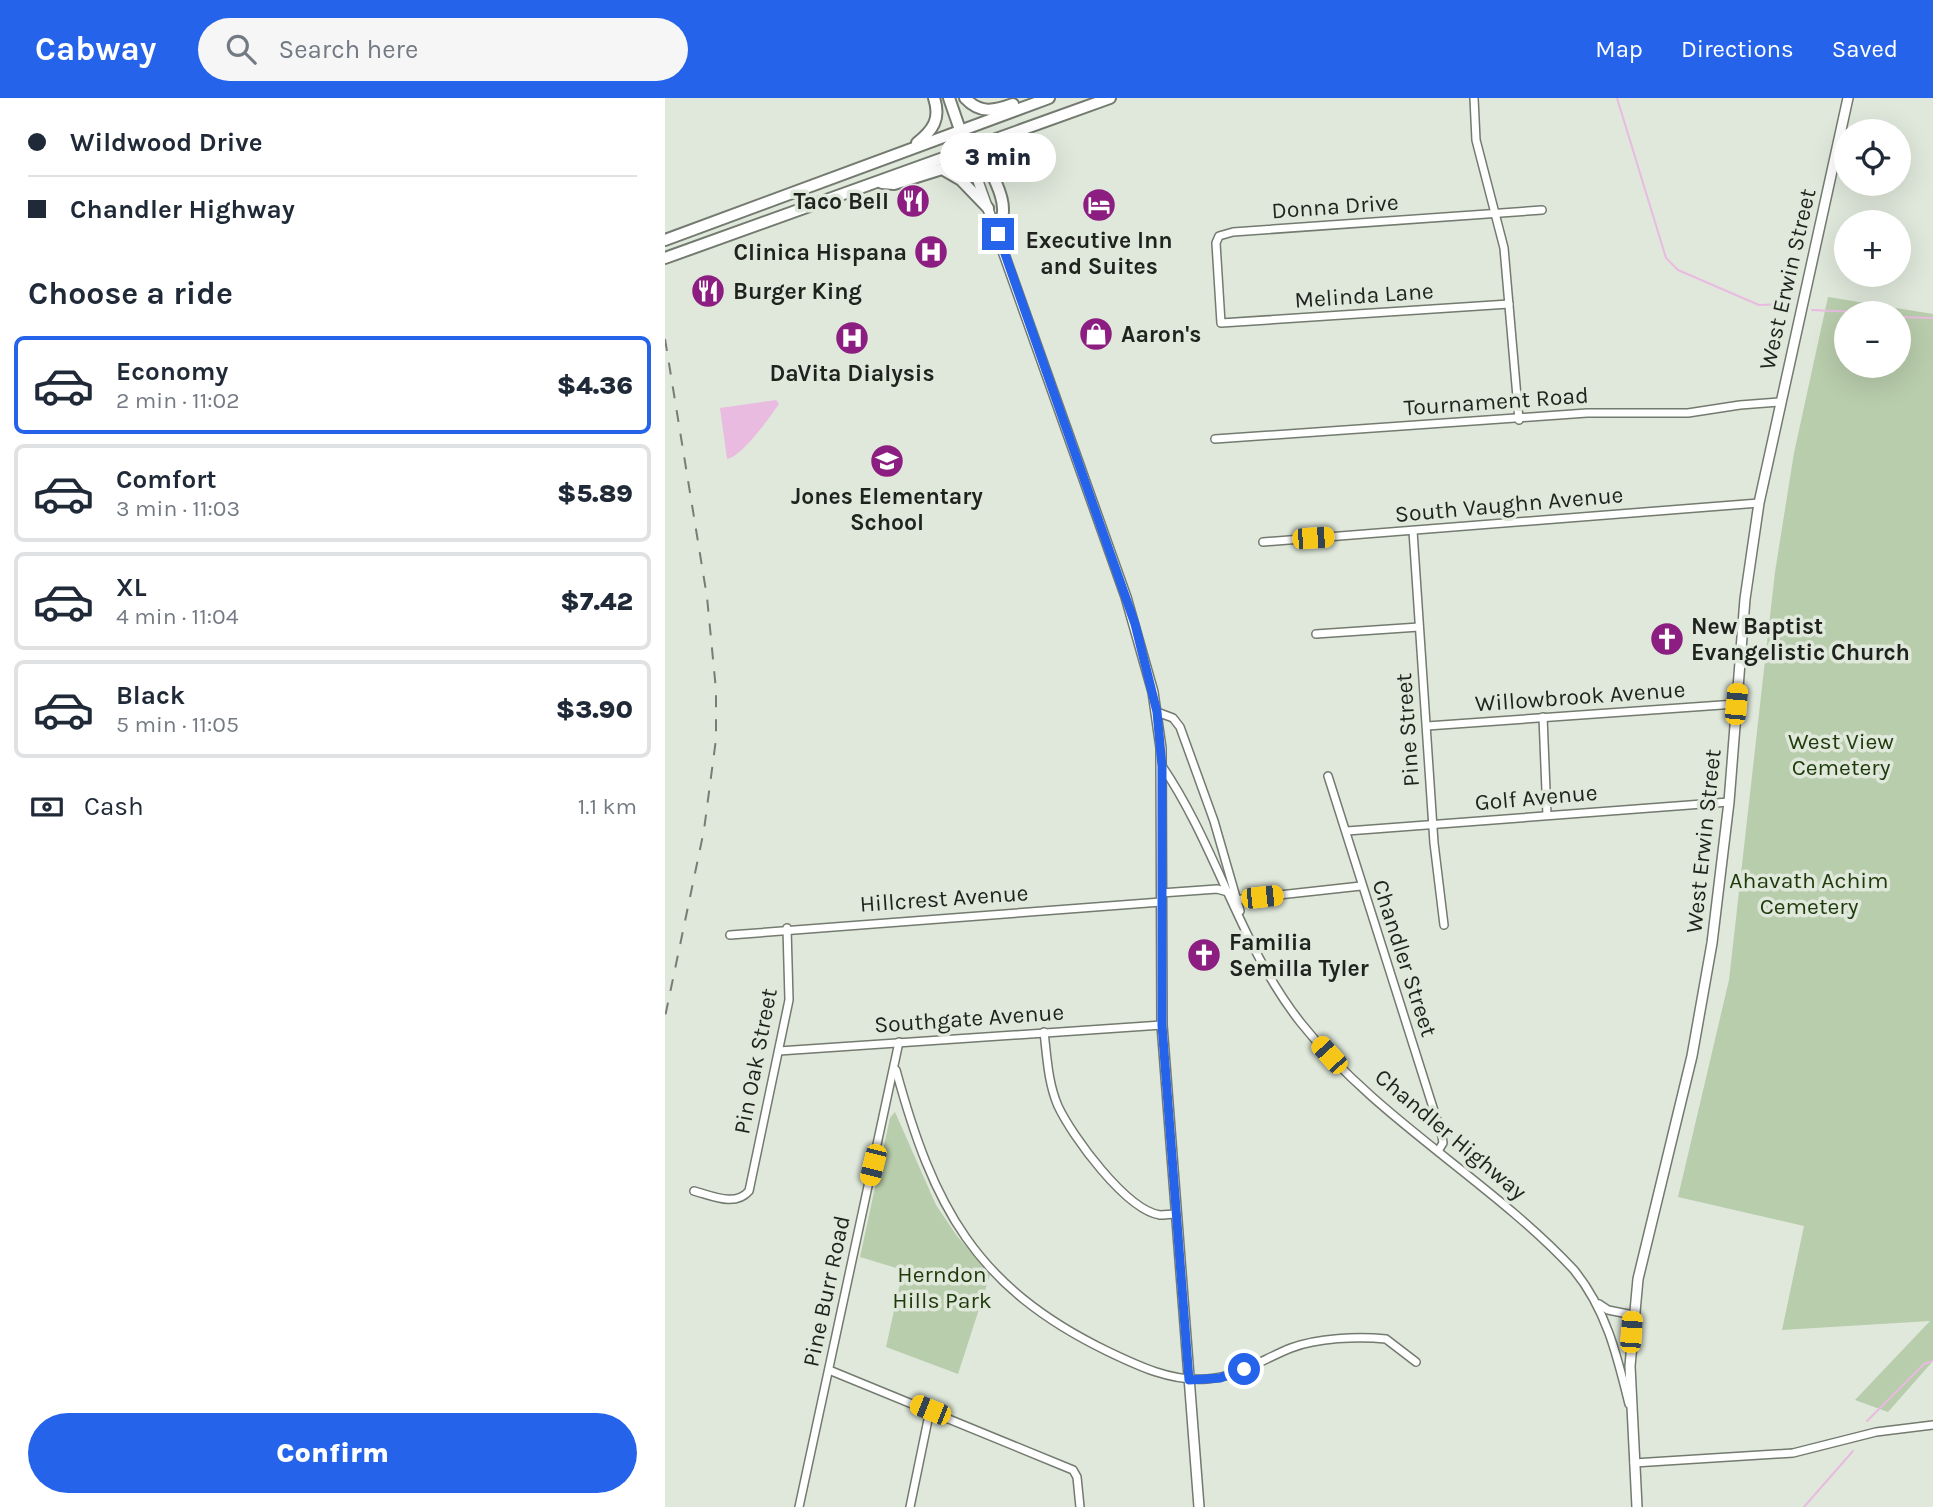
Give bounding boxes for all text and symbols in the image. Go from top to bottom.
search box [198,18,688,81]
text: Cabway [35,30,156,68]
icon: search [222,30,260,68]
text: Search here [278,34,418,65]
text: Map [1595,35,1643,63]
text: Directions [1681,35,1794,63]
text: Saved [1832,35,1898,63]
map controls [1834,119,1911,378]
button: locate [1834,119,1911,196]
text: Wildwood Drive [70,127,263,158]
callout: 3 min [940,132,1056,181]
text: 3 min [965,144,1031,171]
restaurant icon: Taco Bell [894,182,932,220]
hotel icon: Executive Inn and Suites [1080,186,1118,224]
street label: West Erwin Street [1754,186,1822,372]
place label: Taco Bell [793,188,889,215]
street label: Donna Drive [1271,189,1400,224]
text: Chandler Highway [70,194,295,225]
button: + [1834,210,1911,287]
route end [982,218,1014,250]
place label: Executive Inn and Suites [1025,227,1173,280]
hospital icon: Clinica Hispana [912,233,950,271]
place label: Clinica Hispana [733,239,907,266]
restaurant icon: Burger King [689,272,727,310]
text: Choose a ride [28,275,233,312]
street label: Melinda Lane [1294,277,1434,314]
place label: Burger King [733,278,862,305]
button: − [1834,301,1911,378]
shop icon: Aaron's [1077,315,1115,353]
hospital icon: DaVita Dialysis [833,319,871,357]
place label: Aaron's [1121,321,1201,348]
icon: car [32,354,95,417]
text: Economy [116,356,228,387]
place label: DaVita Dialysis [769,360,935,387]
text: $4.36 [557,370,633,401]
street label: Tournament Road [1403,382,1589,421]
text: 2 min · 11:02 [116,387,240,414]
school or university icon: Jones Elementary School [868,442,906,480]
icon: car [32,462,95,525]
text: Comfort [116,464,217,495]
text: $5.89 [557,478,633,509]
street label: South Vaughn Avenue [1394,481,1624,528]
place label: Jones Elementary School [791,483,983,536]
text: 3 min · 11:03 [116,495,240,522]
car [1292,526,1335,550]
icon: car [32,570,95,633]
text: XL [116,572,147,603]
text: $7.42 [560,586,633,617]
text: 4 min · 11:04 [116,603,239,630]
place label: New Baptist Evangelistic Church [1691,613,1910,666]
church icon: New Baptist Evangelistic Church [1648,620,1686,658]
street label: Pine Street [1390,672,1425,788]
street label: Willowbrook Avenue [1474,676,1686,717]
icon: car [32,678,95,741]
text: Black [116,680,185,711]
car [1724,682,1749,726]
text: $3.90 [556,694,633,725]
text: 5 min · 11:05 [116,711,239,738]
park label: West View Cemetery [1788,728,1894,781]
street label: West Erwin Street [1680,747,1727,934]
street label: Golf Avenue [1474,779,1598,816]
icon: cash [28,788,66,826]
text: Cash [84,791,144,822]
text: 1.1 km [578,793,637,820]
park label: Ahavath Achim Cemetery [1729,867,1889,920]
street label: Chandler Street [1366,876,1443,1040]
street label: Hillcrest Avenue [859,879,1029,918]
car [1241,884,1284,910]
place label: Familia Semilla Tyler [1229,929,1369,982]
church icon: Familia Semilla Tyler [1185,936,1223,974]
street label: Pin Oak Street [728,986,783,1136]
street label: Southgate Avenue [873,998,1065,1039]
car [1308,1032,1351,1078]
street label: Chandler Highway [1369,1063,1532,1206]
car [858,1142,889,1188]
street label: Pine Burr Road [797,1213,856,1369]
park label: Herndon Hills Park [892,1261,992,1314]
car [1620,1310,1643,1354]
route start [1228,1353,1260,1385]
car [907,1392,954,1428]
button: Confirm [28,1413,637,1493]

